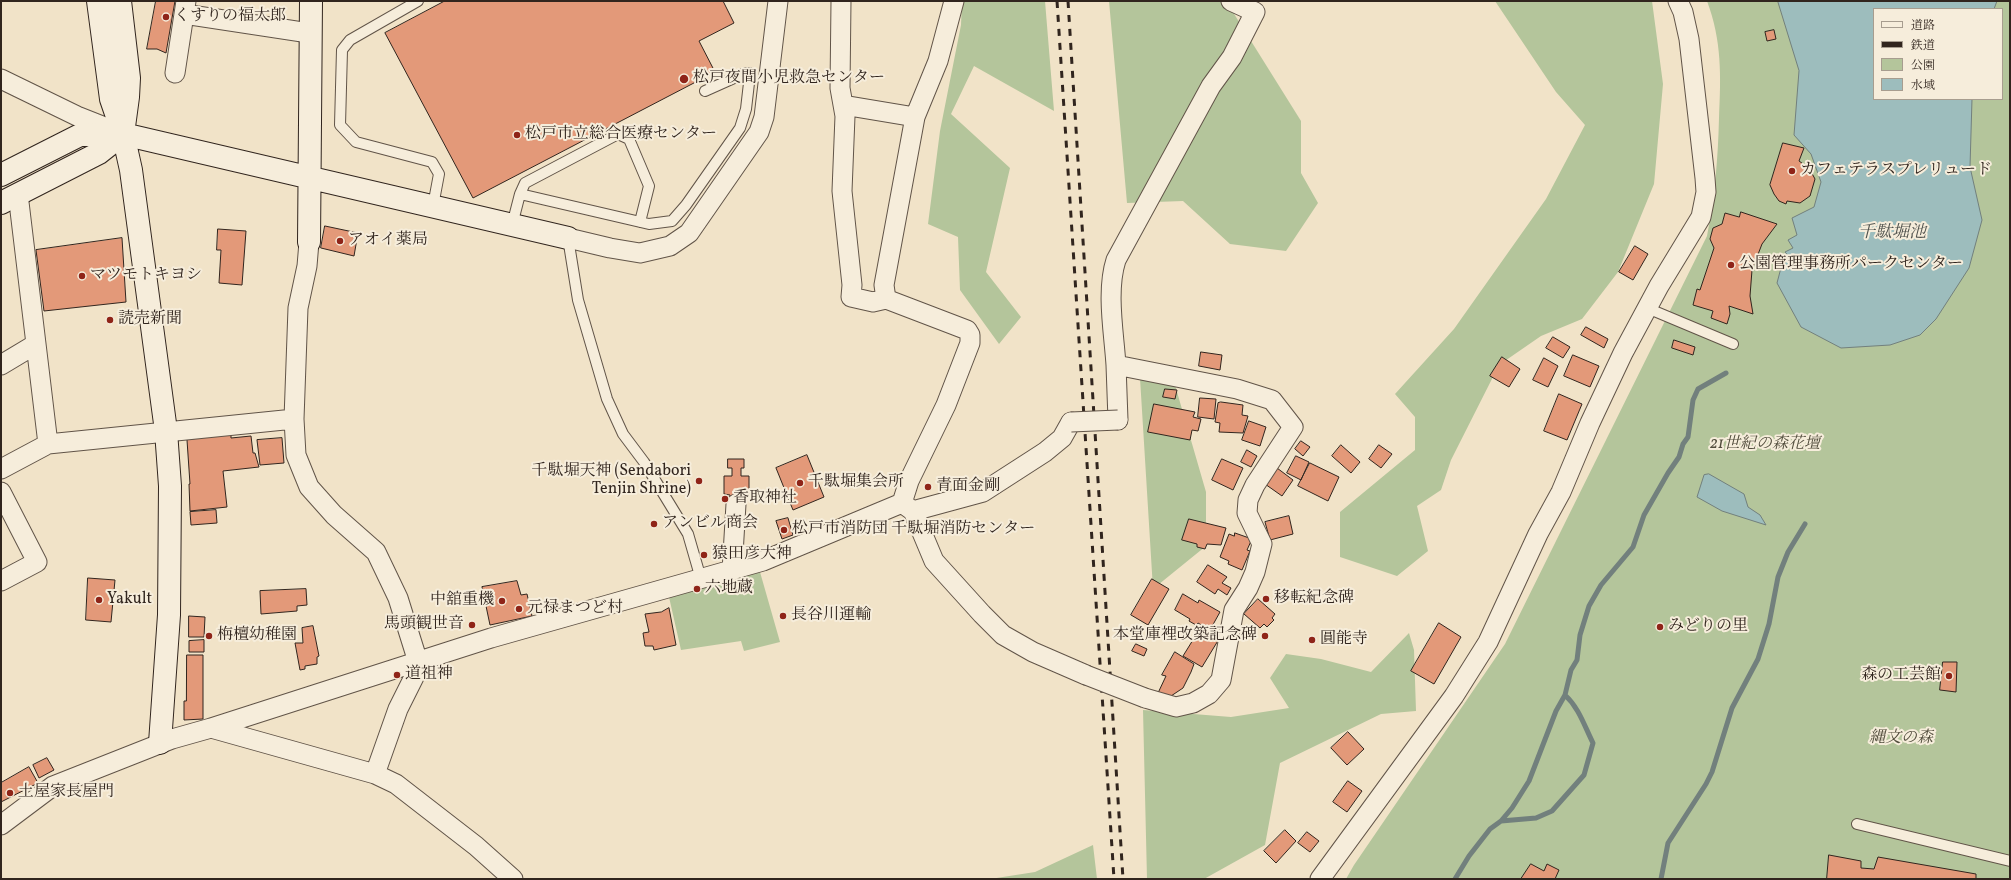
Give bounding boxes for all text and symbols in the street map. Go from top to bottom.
place label: くすりの福太郎 [174,7,286,27]
legend [1873,8,2003,100]
marker: くすりの福太郎 [161,12,171,22]
text: 道路 [1911,18,1935,34]
text: 鉄道 [1911,38,1935,54]
text: 公園 [1911,58,1935,74]
place label: 松戸夜間小児救急センター [693,69,885,89]
marker: 松戸夜間小児救急センター [678,73,690,85]
text: 水域 [1911,78,1935,94]
place label: 松戸市立総合医療センター [525,125,717,145]
marker: 松戸市立総合医療センター [512,130,522,140]
place label: カフェテラスプレリュード [1800,161,1992,181]
marker: カフェテラスプレリュード [1787,166,1797,176]
water label: 千駄堀池 [1858,224,1926,244]
place label: アオイ薬局 [348,231,428,251]
marker: アオイ薬局 [335,236,345,246]
place label: 公園管理事務所パークセンター [1739,255,1963,275]
marker: 公園管理事務所パークセンター [1726,260,1736,270]
place label: マツモトキヨシ [90,266,202,286]
marker: マツモトキヨシ [77,271,87,281]
place label: 読売新聞 [118,310,182,330]
marker: 読売新聞 [105,315,115,325]
park label: 21世紀の森花壇 [1710,435,1820,455]
place label: 千駄堀天神 (Sendabori Tenjin Shrine) [531,462,691,500]
place label: 千駄堀集会所 [808,473,904,493]
marker: 千駄堀天神 (Sendabori Tenjin Shrine) [694,476,704,486]
place label: 青面金剛 [936,477,1000,497]
marker: 千駄堀集会所 [795,478,805,488]
marker: 青面金剛 [923,482,933,492]
place label: 香取神社 [733,489,797,509]
marker: 香取神社 [720,494,730,504]
place label: アンビル商会 [662,514,758,534]
marker: アンビル商会 [649,519,659,529]
place label: 松戸市消防団 千駄堀消防センター [792,520,1035,540]
marker: 松戸市消防団 千駄堀消防センター [779,525,789,535]
place label: 猿田彦大神 [712,545,792,565]
marker: 猿田彦大神 [699,550,709,560]
place label: 六地蔵 [705,579,753,599]
marker: 六地蔵 [692,584,702,594]
place label: 移転紀念碑 [1274,589,1354,609]
place label: Yakult [107,590,152,610]
place label: 中舘重機 [430,591,494,611]
marker: 移転紀念碑 [1261,594,1271,604]
marker: Yakult [94,595,104,605]
marker: 中舘重機 [497,596,507,606]
place label: 元禄まつど村 [527,599,623,619]
marker: 元禄まつど村 [514,604,524,614]
place label: 長谷川運輸 [791,606,871,626]
marker: 長谷川運輸 [778,611,788,621]
place label: 馬頭観世音 [384,615,464,635]
place label: みどりの里 [1668,617,1748,637]
marker: 馬頭観世音 [467,620,477,630]
marker: みどりの里 [1655,622,1665,632]
place label: 栴檀幼稚園 [217,626,297,646]
place label: 本堂庫裡改築記念碑 [1113,626,1257,646]
place label: 圓能寺 [1320,630,1368,650]
marker: 栴檀幼稚園 [204,631,214,641]
marker: 本堂庫裡改築記念碑 [1260,631,1270,641]
marker: 圓能寺 [1307,635,1317,645]
place label: 道祖神 [405,665,453,685]
place label: 森の工芸館 [1861,666,1941,686]
marker: 道祖神 [392,670,402,680]
marker: 森の工芸館 [1944,671,1954,681]
park label: 縄文の森 [1869,729,1933,749]
place label: 土屋家長屋門 [18,783,114,803]
marker: 土屋家長屋門 [5,788,15,798]

